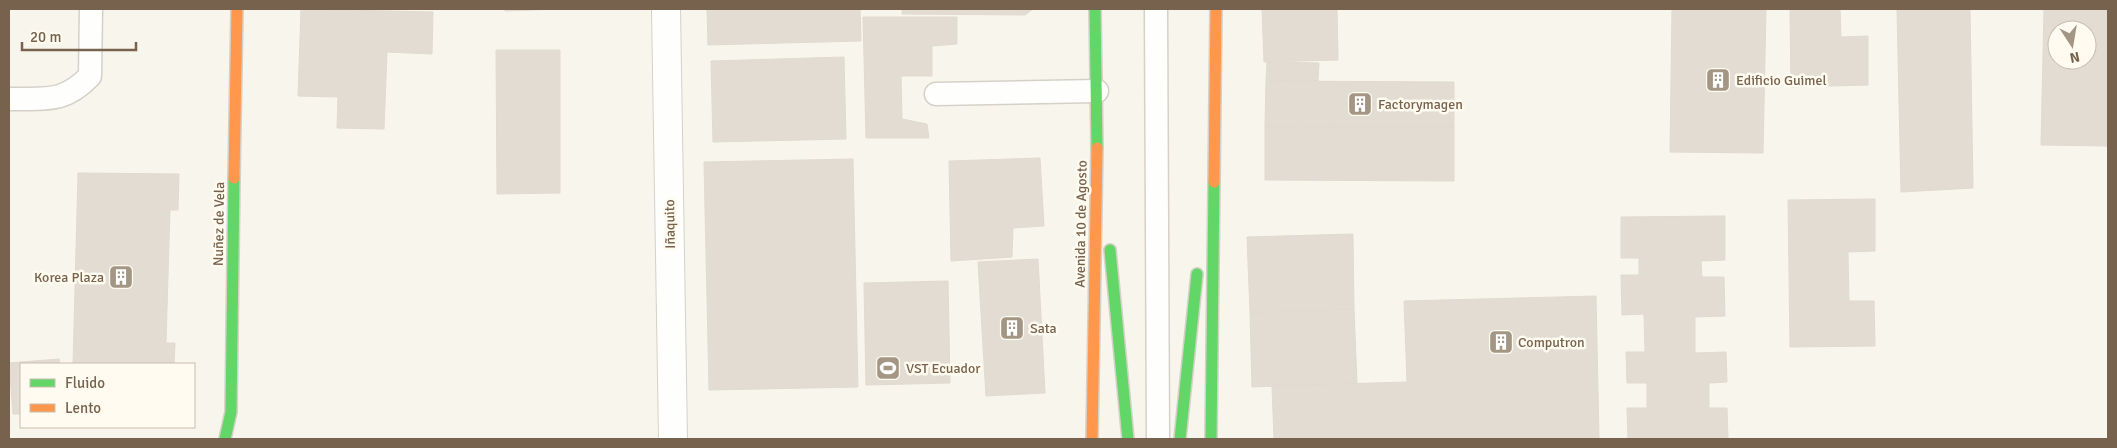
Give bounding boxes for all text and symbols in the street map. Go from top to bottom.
scale bar [22,20,136,52]
north arrow [2047,20,2097,70]
text: 20 m [30,28,61,46]
text: N [2068,48,2081,67]
building icon: Edificio Guimel [1705,67,1731,93]
place label: Edificio Guimel [1736,72,1827,89]
building icon: Factorymagen [1347,91,1373,117]
place label: Factorymagen [1378,96,1463,113]
street label: Avenida 10 de Agosto [1071,160,1091,288]
street label: Nuñez de Vela [210,182,228,266]
street label: Iñaquito [661,199,679,249]
building icon: Korea Plaza [108,264,134,290]
place label: Korea Plaza [34,269,104,286]
building icon: Sata [999,315,1025,341]
place label: Sata [1030,320,1057,337]
building icon: Computron [1488,329,1514,355]
place label: Computron [1518,334,1585,351]
sports icon: VST Ecuador [875,355,901,381]
place label: VST Ecuador [906,360,981,377]
legend [20,363,195,428]
text: Fluido [65,374,105,392]
text: Lento [65,399,101,417]

